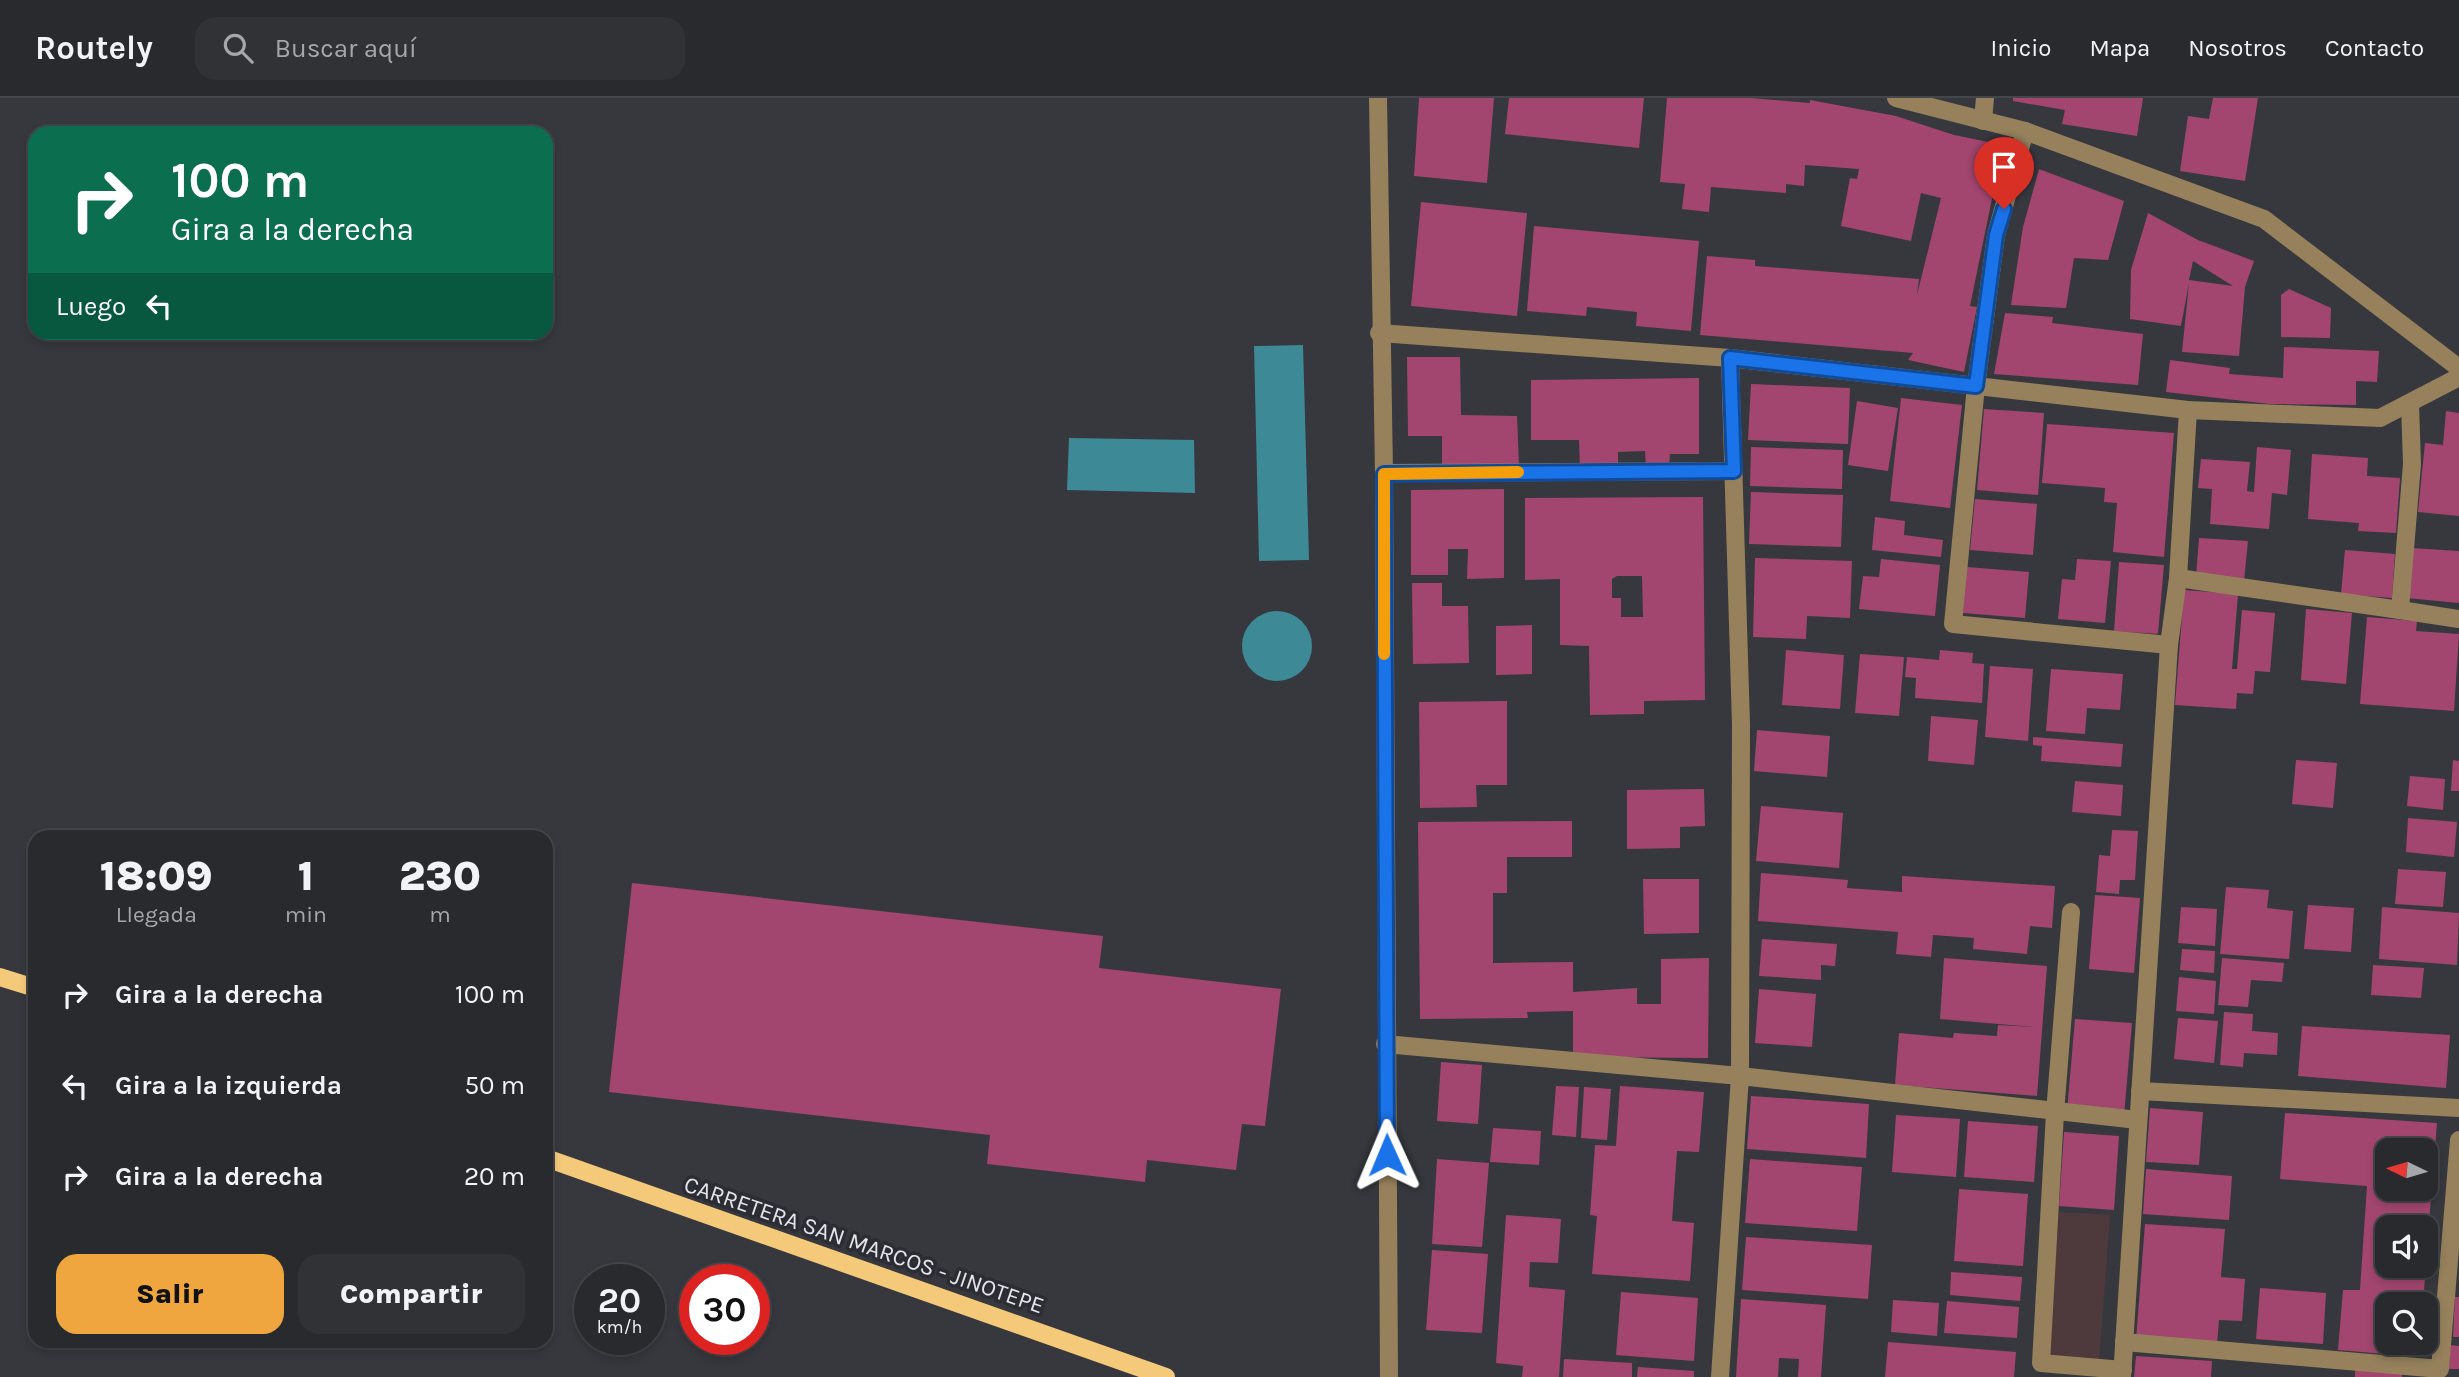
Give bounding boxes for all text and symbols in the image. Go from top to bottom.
search box [195,17,685,80]
text: Routely [35,29,153,67]
icon: search [219,29,257,67]
text: Buscar aquí [275,33,417,64]
text: Inicio [1990,34,2051,62]
text: Mapa [2089,34,2150,62]
text: Nosotros [2188,34,2287,62]
text: Contacto [2325,34,2424,62]
pin [1974,137,2034,209]
icon: arrive [1985,148,2023,186]
text: 100 m [171,152,309,209]
icon: right [56,154,147,245]
text: Gira a la derecha [171,211,414,248]
icon: left [140,287,178,325]
text: Luego [56,291,126,322]
text: 18:09 [100,851,213,901]
text: 1 [298,851,314,901]
text: 230 [399,851,481,901]
text: Llegada [116,901,197,928]
text: min [285,901,327,928]
text: m [429,901,451,928]
icon: right [56,976,94,1014]
text: Gira a la derecha [115,979,324,1010]
text: 100 m [455,979,525,1010]
icon: left [56,1067,94,1105]
text: Gira a la izquierda [115,1070,342,1101]
text: 50 m [464,1070,525,1101]
position arrow [1350,1118,1424,1192]
north arrow [2375,1138,2438,1200]
map controls [2375,1138,2438,1355]
icon: right [56,1158,94,1196]
text: Gira a la derecha [115,1161,324,1192]
text: 20 m [464,1161,525,1192]
street label: CARRETERA SAN MARCOS - JINOTEPE [680,1171,1048,1319]
button: sound [2375,1215,2438,1278]
button: Salir [56,1254,284,1334]
button: Compartir [298,1254,525,1334]
speed limit sign: 30 [679,1264,770,1355]
text: 20 [598,1280,641,1321]
button: search [2375,1292,2438,1355]
text: km/h [597,1316,642,1338]

